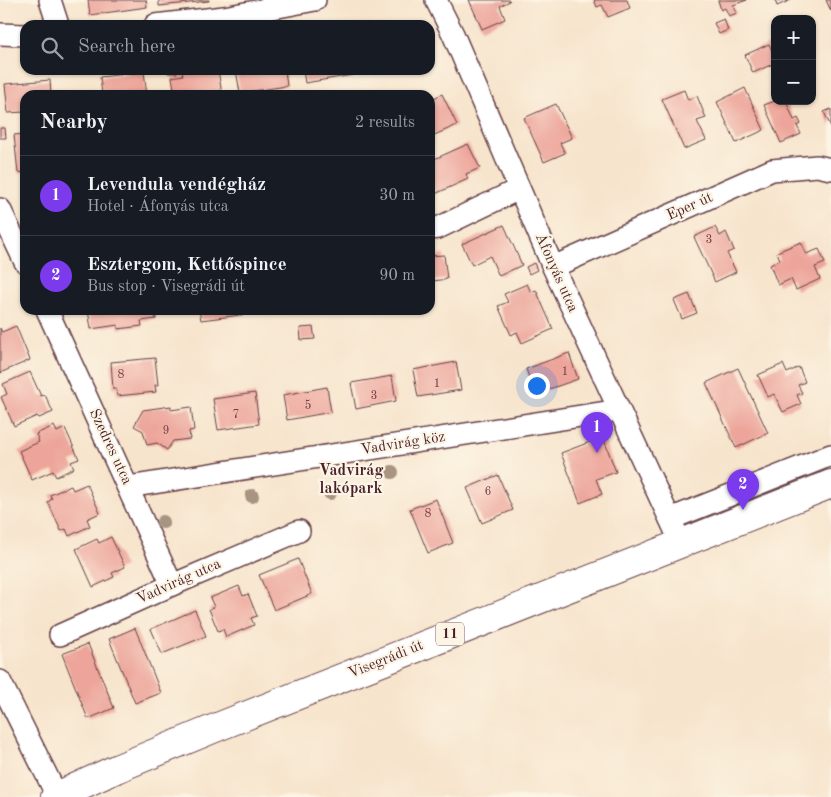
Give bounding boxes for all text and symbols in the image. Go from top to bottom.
map controls [771,15,816,105]
button: + [771,15,816,60]
search box [20,20,435,75]
icon: search [38,34,66,62]
text: Search here [78,38,175,57]
button: − [771,60,816,105]
text: Nearby [40,112,108,133]
text: 2 results [355,115,415,131]
text: Levendula vendégház [87,176,266,195]
text: 1 [51,188,61,204]
text: 30 m [379,188,415,204]
street label: Eper út [665,190,715,224]
text: Hotel · Áfonyás utca [87,199,229,215]
street label: Áfonyás utca [532,230,583,315]
house number: 3 [706,234,712,246]
text: Esztergom, Kettőspince [87,256,287,275]
text: 2 [51,268,61,284]
text: 90 m [379,268,415,284]
text: Bus stop · Visegrádi út [87,279,245,295]
house number: 1 [562,366,568,378]
house number: 8 [118,369,125,381]
your location [524,373,550,399]
house number: 1 [434,378,440,390]
house number: 3 [371,390,377,402]
house number: 5 [305,399,312,412]
street label: Szedres utca [86,407,134,488]
house number: 7 [233,409,239,421]
pin: 1 [581,412,613,453]
house number: 9 [163,425,169,437]
street label: Vadvirág köz [360,430,446,458]
district label: Vadvirág lakópark [319,463,383,497]
pin: 2 [727,469,759,510]
house number: 6 [485,486,492,498]
house number: 8 [425,508,432,520]
street label: Vadvirág utca [135,556,224,607]
road number: 11 [436,622,464,646]
street label: Visegrádi út [346,638,426,682]

